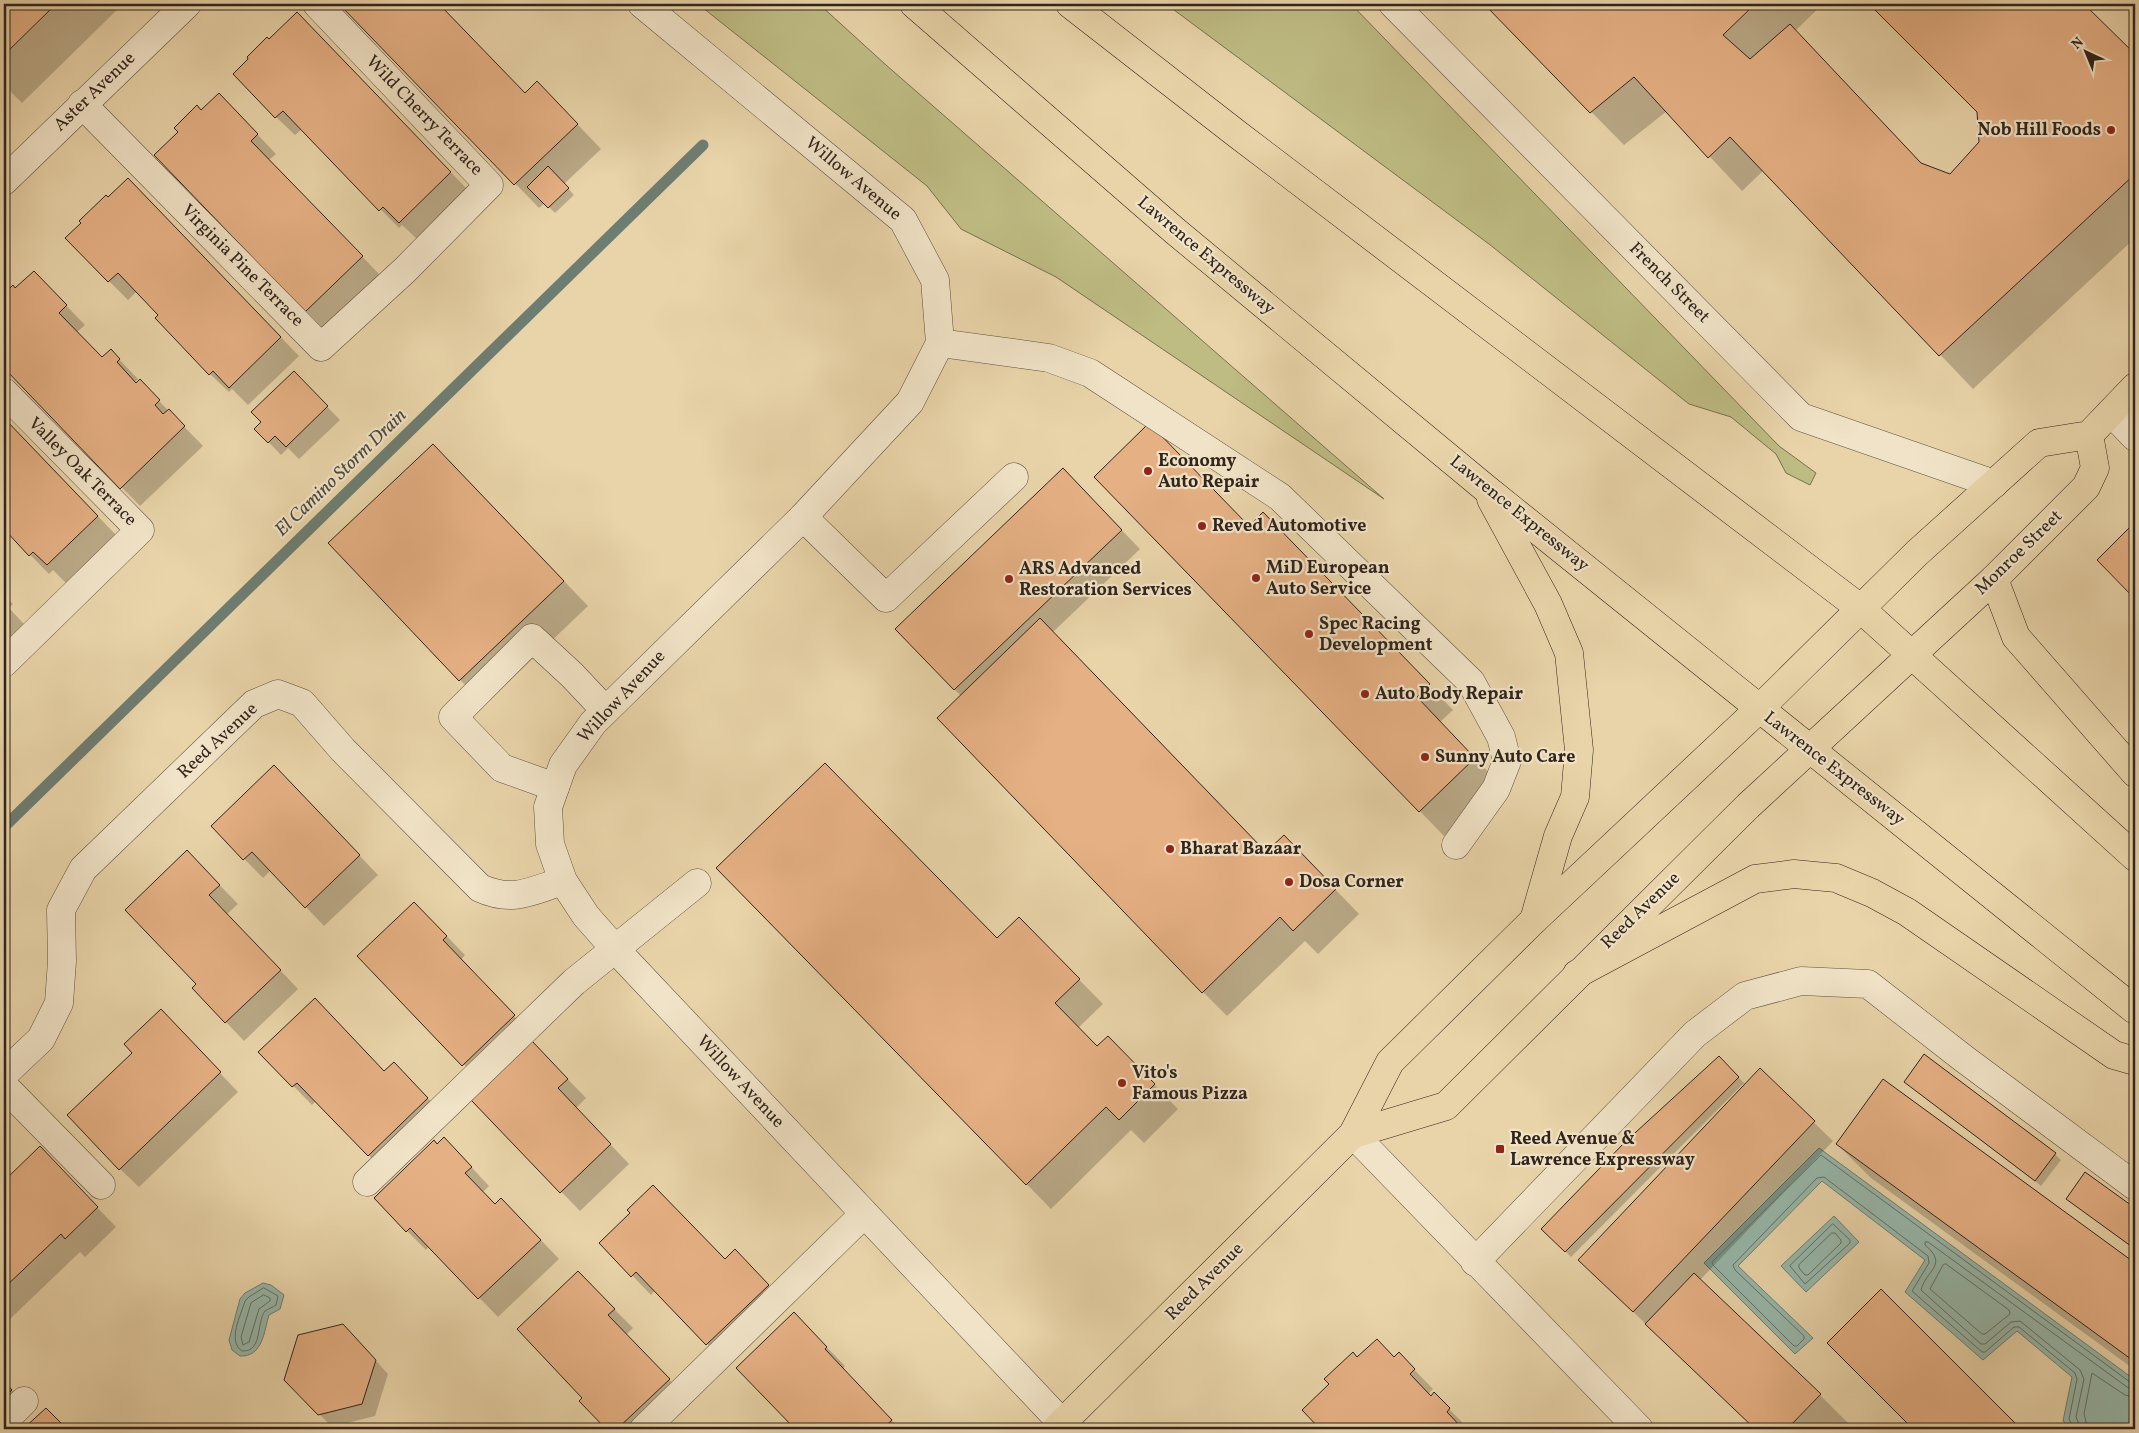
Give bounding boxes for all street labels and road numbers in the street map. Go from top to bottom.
street label: Aster Avenue [49,47,141,137]
street label: Wild Cherry Terrace [360,50,488,182]
street label: Willow Avenue [799,131,907,227]
street label: Lawrence Expressway [1132,191,1281,321]
street label: Virginia Pine Terrace [175,199,309,333]
street label: French Street [1623,237,1715,329]
street label: Valley Oak Terrace [22,412,142,532]
street label: Lawrence Expressway [1444,450,1594,578]
street label: Monroe Street [1970,505,2068,601]
street label: Willow Avenue [572,645,672,749]
street label: Reed Avenue [172,697,264,785]
street label: Lawrence Expressway [1758,706,1910,832]
street label: Reed Avenue [1596,867,1686,955]
street label: Willow Avenue [690,1030,790,1134]
street label: Reed Avenue [1160,1237,1250,1327]

